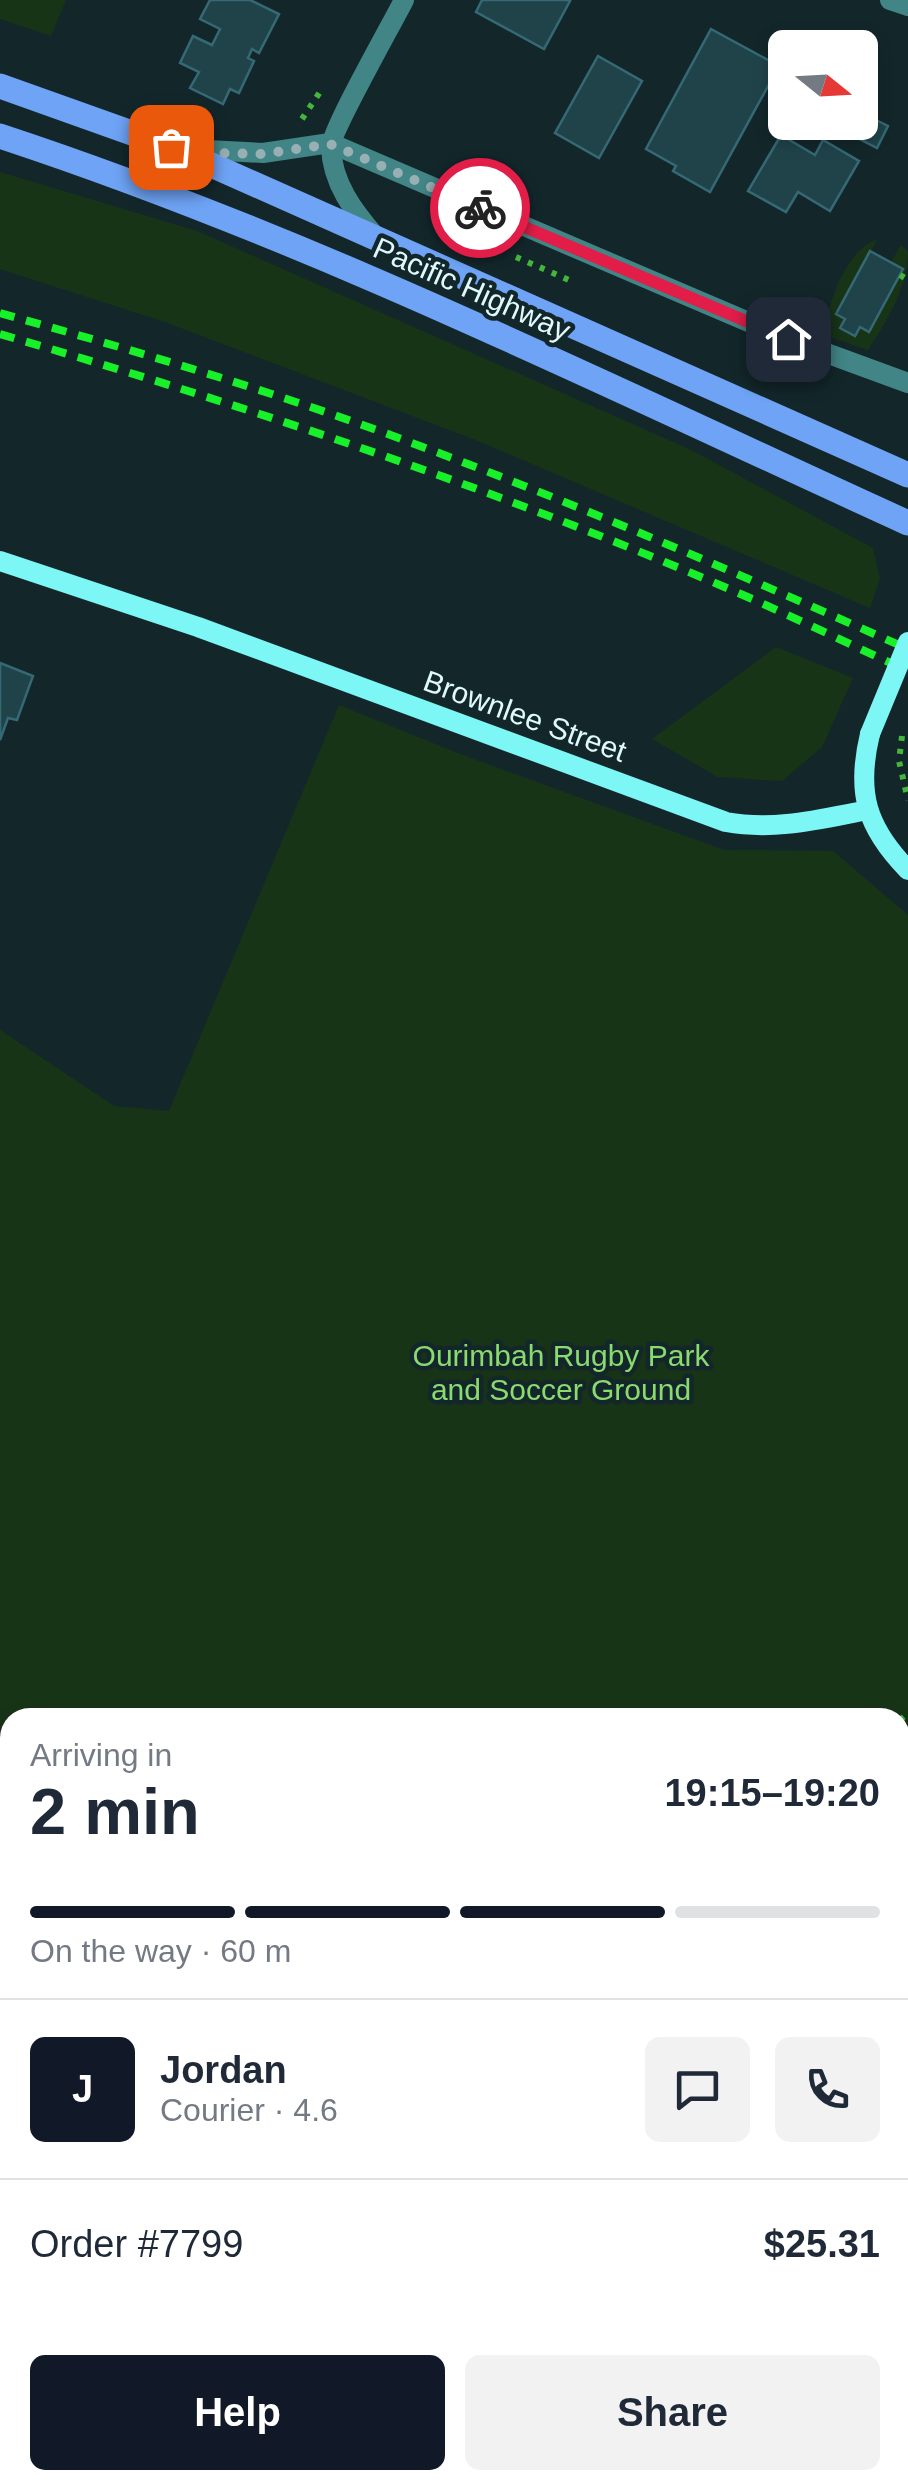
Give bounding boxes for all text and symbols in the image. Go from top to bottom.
north arrow [768,30,878,140]
map controls [768,30,878,140]
pin [129,105,214,190]
icon: bag [144,120,199,175]
courier [430,158,530,258]
icon: bike [453,181,508,236]
street label: Pacific Highway [369,231,575,347]
pin [746,297,831,382]
icon: home [761,312,816,367]
street label: Brownlee Street [419,664,632,768]
park label: Ourimbah Rugby Park and Soccer Ground [413,1339,710,1406]
text: Arriving in [30,1737,172,1773]
text: 19:15–19:20 [664,1772,880,1814]
text: 2 min [30,1775,200,1848]
text: On the way · 60 m [30,1933,291,1969]
button: chat [645,2037,750,2142]
button: phone [775,2037,880,2142]
text: Jordan [160,2049,287,2091]
text: J [72,2068,93,2110]
text: Courier · 4.6 [160,2092,338,2128]
text: Order #7799 [30,2223,243,2265]
text: $25.31 [764,2223,880,2265]
button: Help [30,2355,445,2470]
button: Share [465,2355,880,2470]

